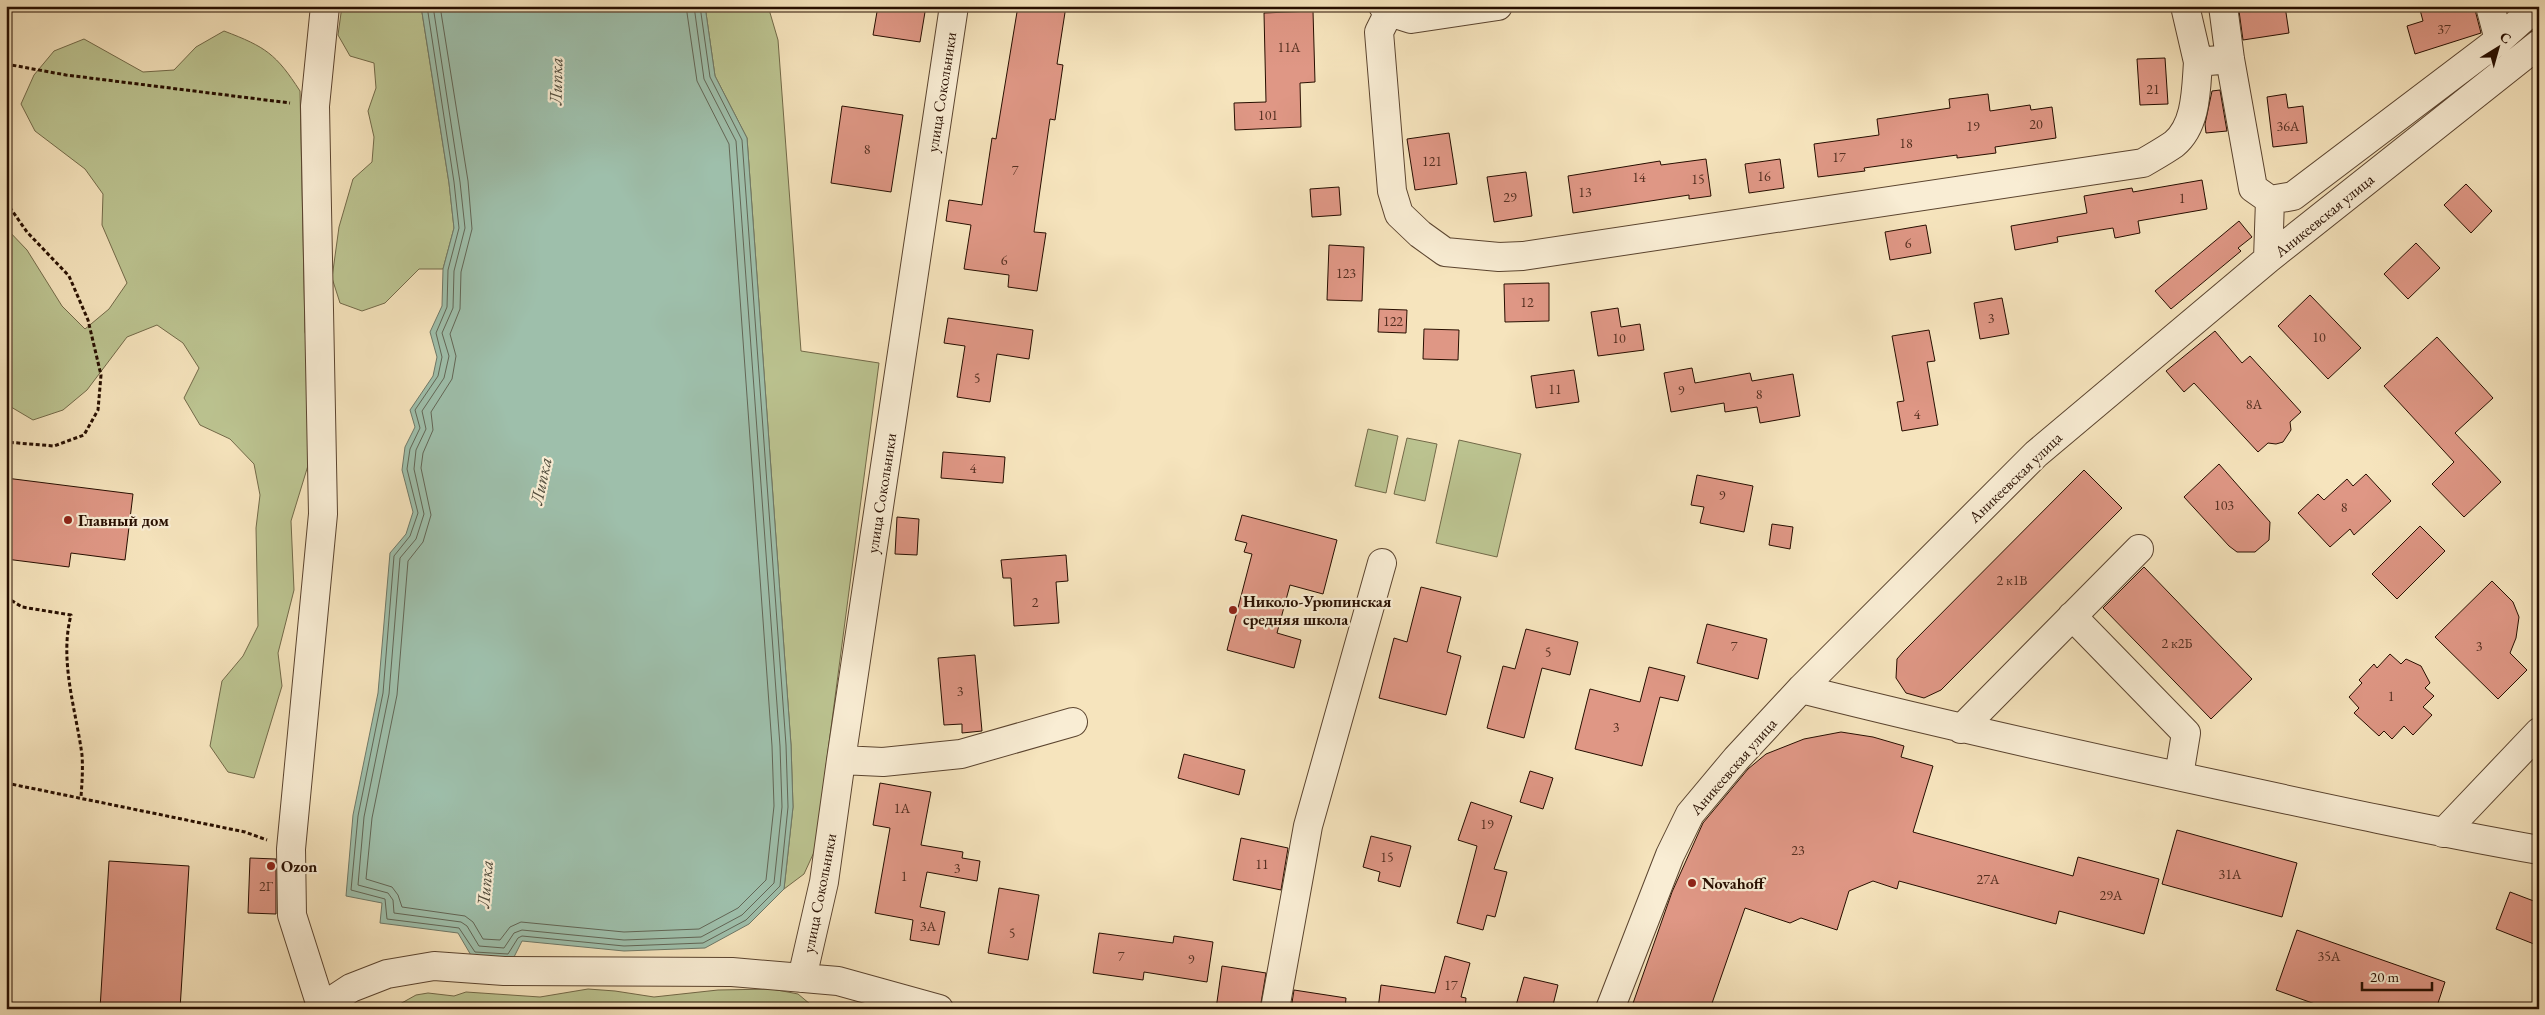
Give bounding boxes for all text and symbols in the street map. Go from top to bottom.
house number: 37 [2437,20,2451,38]
north arrow [2472,22,2522,72]
text: С [2496,27,2515,48]
street label: улица Сокольники [922,30,961,154]
house number: 11А [1277,38,1301,56]
water label: Липка [544,57,567,106]
house number: 21 [2146,80,2160,98]
house number: 101 [1258,106,1278,124]
house number: 20 [2029,115,2043,133]
house number: 19 [1966,117,1980,135]
house number: 36А [2276,117,2300,135]
house number: 18 [1899,134,1913,152]
house number: 8 [864,140,871,158]
house number: 17 [1832,148,1846,166]
house number: 121 [1422,152,1442,170]
house number: 7 [1012,161,1019,179]
house number: 16 [1757,167,1771,185]
house number: 14 [1632,168,1646,186]
street label: Аникеевская улица [2269,168,2379,263]
house number: 15 [1691,170,1705,188]
house number: 13 [1578,183,1592,201]
house number: 29 [1503,188,1517,206]
house number: 1 [2179,189,2185,207]
house number: 6 [1905,234,1912,252]
house number: 6 [1001,251,1008,269]
house number: 123 [1336,264,1356,282]
house number: 12 [1520,293,1534,311]
house number: 3 [1988,309,1995,327]
house number: 122 [1383,312,1403,330]
house number: 10 [2312,328,2326,346]
house number: 10 [1612,329,1626,347]
house number: 5 [974,369,980,387]
house number: 11 [1548,380,1562,398]
house number: 9 [1678,381,1685,399]
house number: 8 [1756,385,1763,403]
house number: 8А [2246,395,2263,413]
house number: 4 [1914,405,1921,423]
street label: Аникеевская улица [1963,427,2067,528]
street label: улица Сокольники [862,431,901,555]
water label: Липка [524,455,557,508]
house number: 4 [970,459,977,477]
house number: 9 [1719,486,1726,504]
house number: 103 [2214,496,2234,514]
house number: 8 [2341,498,2348,516]
place label: Главный дом [78,510,169,531]
marker: Главный дом [62,514,74,526]
house number: 2 к1В [1996,571,2028,589]
place label: Николо-Урюпинская средняя школа [1243,591,1392,630]
house number: 2 [1032,593,1039,611]
marker: Николо-Урюпинская средняя школа [1227,604,1239,616]
house number: 2 к2Б [2161,634,2193,652]
house number: 7 [1731,637,1738,655]
house number: 3 [2476,637,2483,655]
house number: 5 [1545,643,1551,661]
house number: 3 [957,682,964,700]
house number: 1 [2388,687,2394,705]
street label: Аникеевская улица [1685,713,1782,820]
house number: 3 [1613,718,1620,736]
house number: 1А [894,799,911,817]
house number: 19 [1480,815,1494,833]
street label: улица Сокольники [798,831,841,955]
house number: 23 [1791,841,1805,859]
house number: 15 [1380,848,1394,866]
house number: 11 [1255,855,1269,873]
place label: Ozon [281,856,317,877]
water label: Липка [471,859,498,910]
house number: 3 [954,859,961,877]
marker: Ozon [265,860,277,872]
house number: 31А [2218,865,2242,883]
house number: 1 [901,867,907,885]
house number: 27А [1976,870,2000,888]
place label: Novahoff [1702,873,1767,894]
house number: 2Г [259,877,274,895]
marker: Novahoff [1686,877,1698,889]
house number: 29А [2099,886,2123,904]
house number: 3А [920,917,937,935]
house number: 5 [1009,924,1015,942]
house number: 7 [1118,947,1125,965]
house number: 35А [2317,947,2341,965]
house number: 9 [1188,950,1195,968]
scale bar [2362,960,2432,992]
text: 20 m [2370,967,2399,986]
house number: 17 [1444,976,1458,994]

